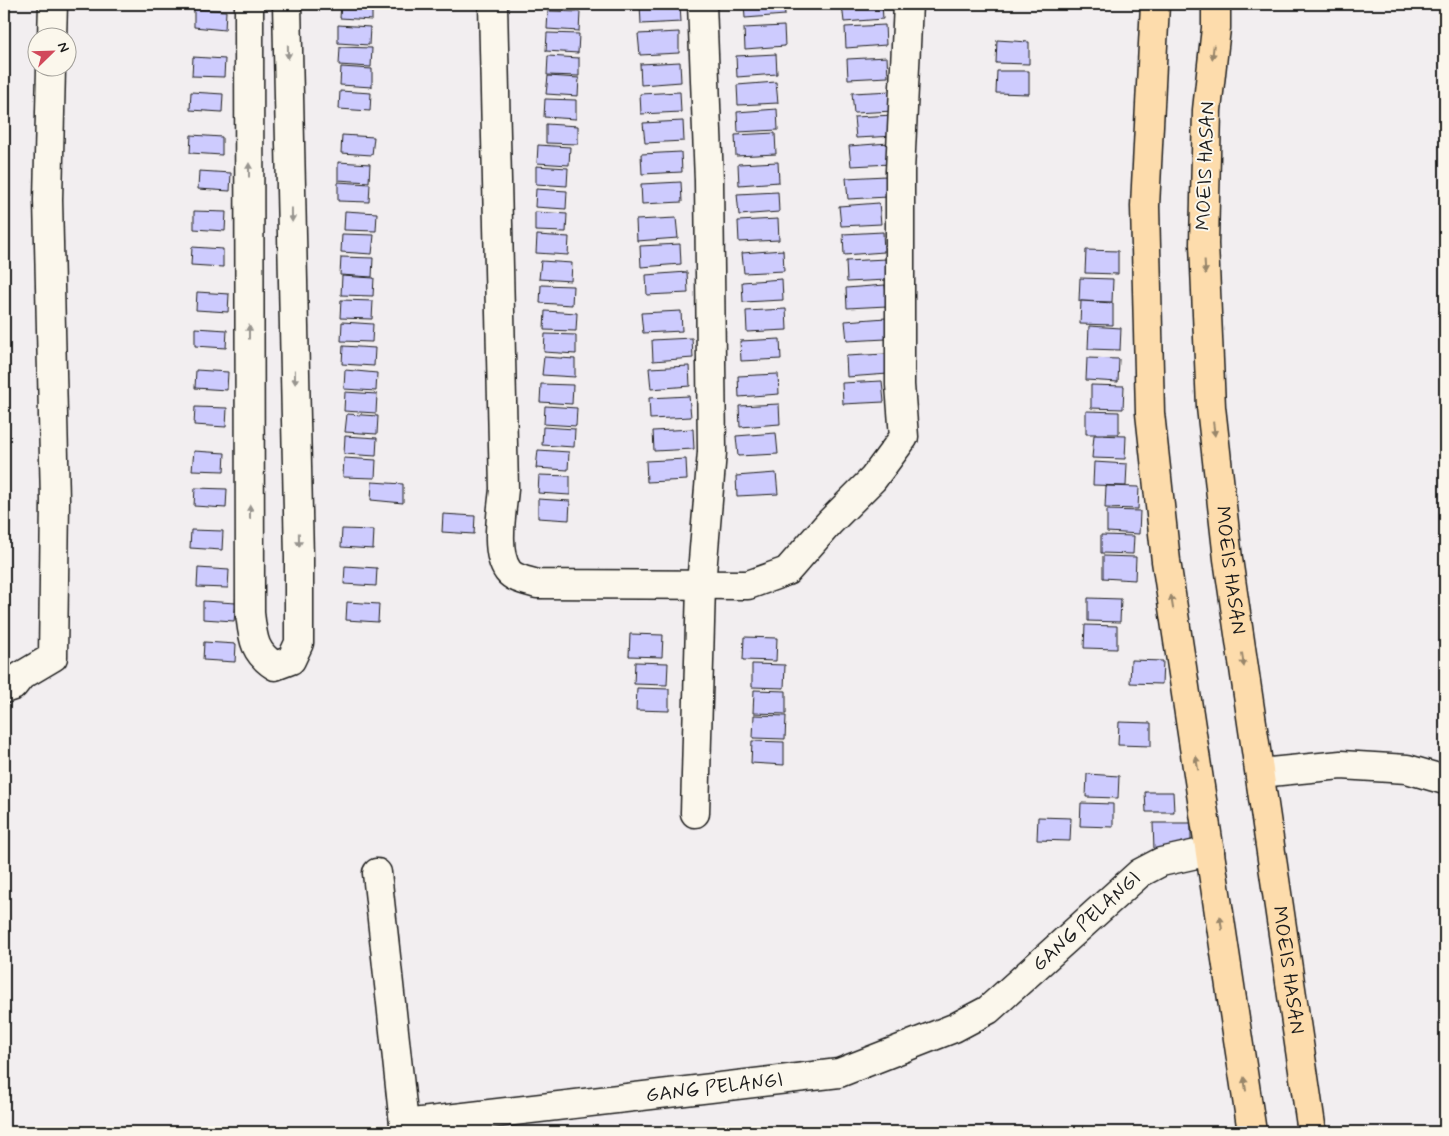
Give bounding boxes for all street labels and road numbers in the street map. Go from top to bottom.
street label: MOEIS HASAN [1190,101,1222,231]
street label: MOEIS HASAN [1209,505,1252,636]
street label: GANG PELANGI [1026,865,1147,977]
street label: MOEIS HASAN [1266,904,1311,1036]
street label: GANG PELANGI [644,1066,785,1109]

